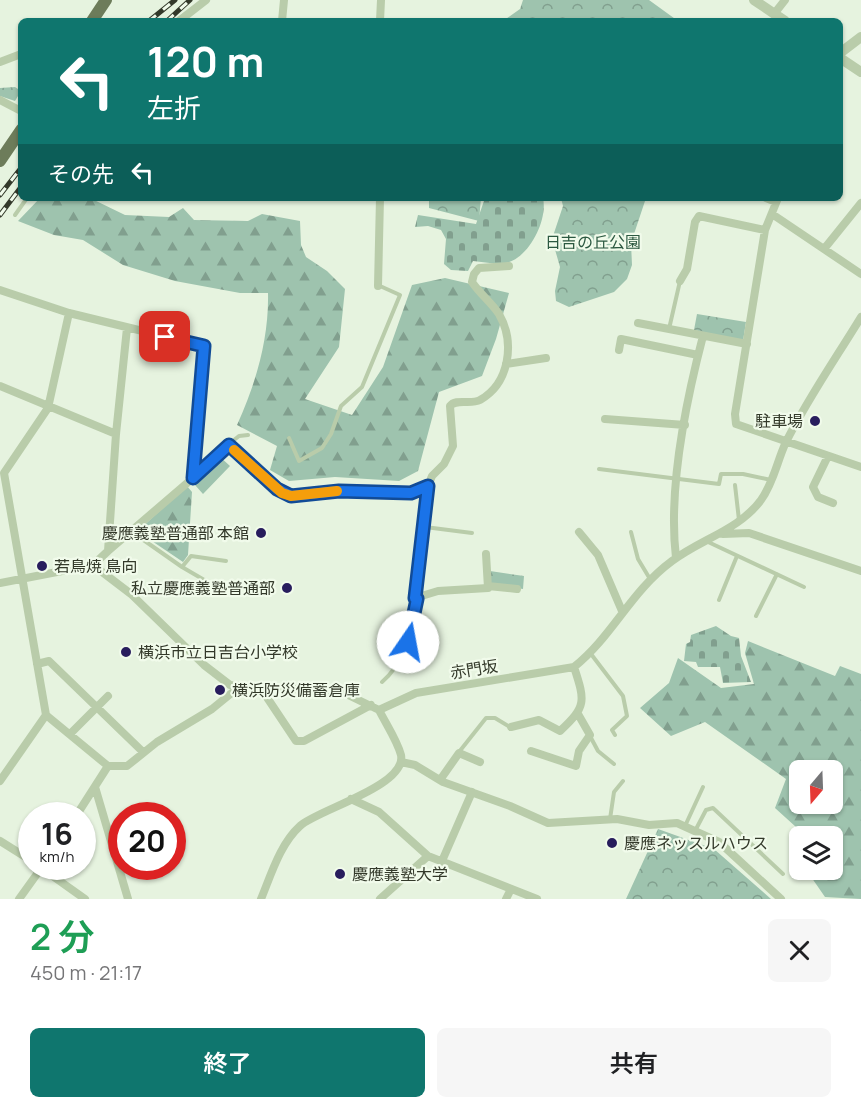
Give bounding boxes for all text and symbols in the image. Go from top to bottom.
text: 120 m [147,32,264,90]
icon: left [48,42,126,120]
text: 左折 [147,89,201,126]
icon: left [126,156,159,189]
text: その先 [48,159,114,189]
park label: 日吉の丘公園 [545,231,641,253]
pin [139,311,190,362]
icon: arrive [148,320,181,353]
place label: 駐車場 [755,410,803,432]
marker: 駐車場 [808,414,822,428]
place label: 慶應義塾普通部 本館 [102,522,249,544]
marker: 慶應義塾普通部 本館 [254,526,268,540]
place label: 若鳥焼 鳥向 [54,555,137,577]
marker: 若鳥焼 鳥向 [35,559,49,573]
place label: 私立慶應義塾普通部 [131,577,275,599]
marker: 私立慶應義塾普通部 [280,581,294,595]
position arrow [376,610,440,674]
place label: 横浜市立日吉台小学校 [138,641,298,663]
marker: 横浜市立日吉台小学校 [119,645,133,659]
street label: 赤門坂 [449,654,499,684]
place label: 横浜防災備蓄倉庫 [232,679,360,701]
marker: 横浜防災備蓄倉庫 [213,683,227,697]
north arrow [789,760,843,814]
map controls [789,760,843,880]
speed limit sign: 20 [108,802,186,880]
text: 16 [41,813,73,854]
button: layers [789,826,843,880]
place label: 慶應ネッスルハウス [624,832,768,854]
marker: 慶應ネッスルハウス [605,836,619,850]
text: km/h [40,846,74,867]
place label: 慶應義塾大学 [352,863,448,885]
marker: 慶應義塾大学 [333,867,347,881]
text: 2 分 [30,912,94,961]
button: close [768,919,831,982]
text: 450 m · 21:17 [30,959,142,986]
button: 終了 [30,1028,425,1097]
button: 共有 [437,1028,831,1097]

